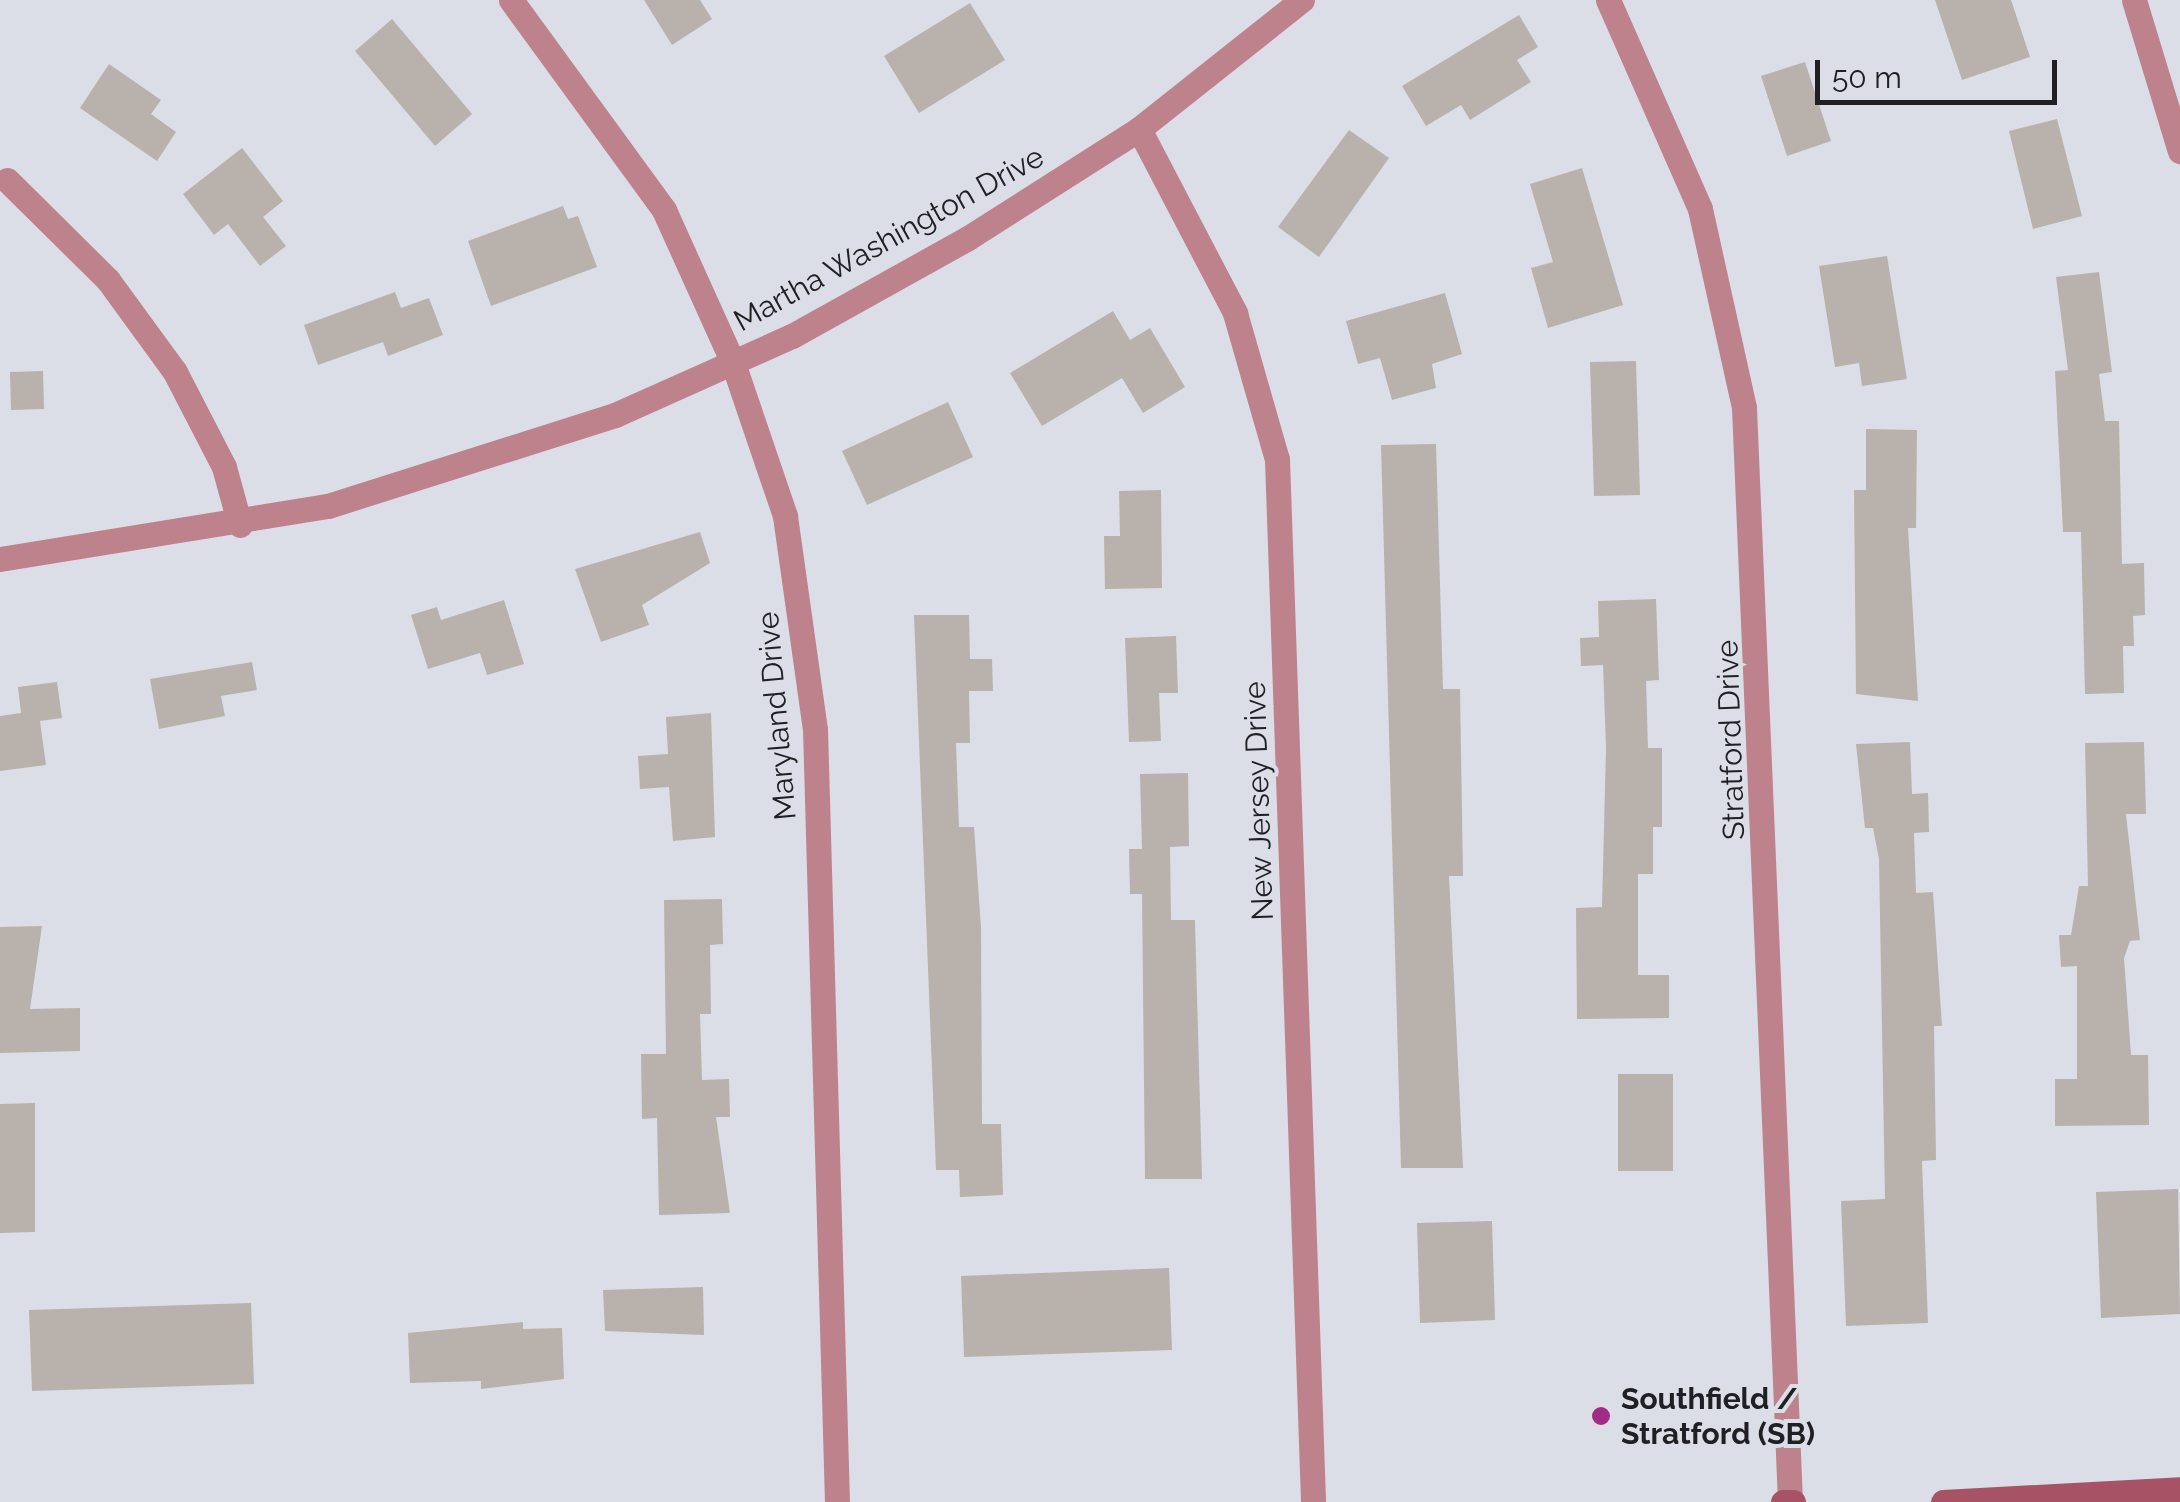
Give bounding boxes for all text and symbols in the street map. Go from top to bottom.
scale bar [1820,40,2062,102]
text: 50 m [1832,60,1902,95]
street label: Martha Washington Drive [727,139,1051,339]
street label: Maryland Drive [750,610,804,822]
street label: Stratford Drive [1710,639,1752,841]
street label: New Jersey Drive [1237,680,1281,922]
place label: Southfield / Stratford (SB) [1621,1381,1815,1452]
marker: Southfield / Stratford (SB) [1590,1405,1612,1427]

